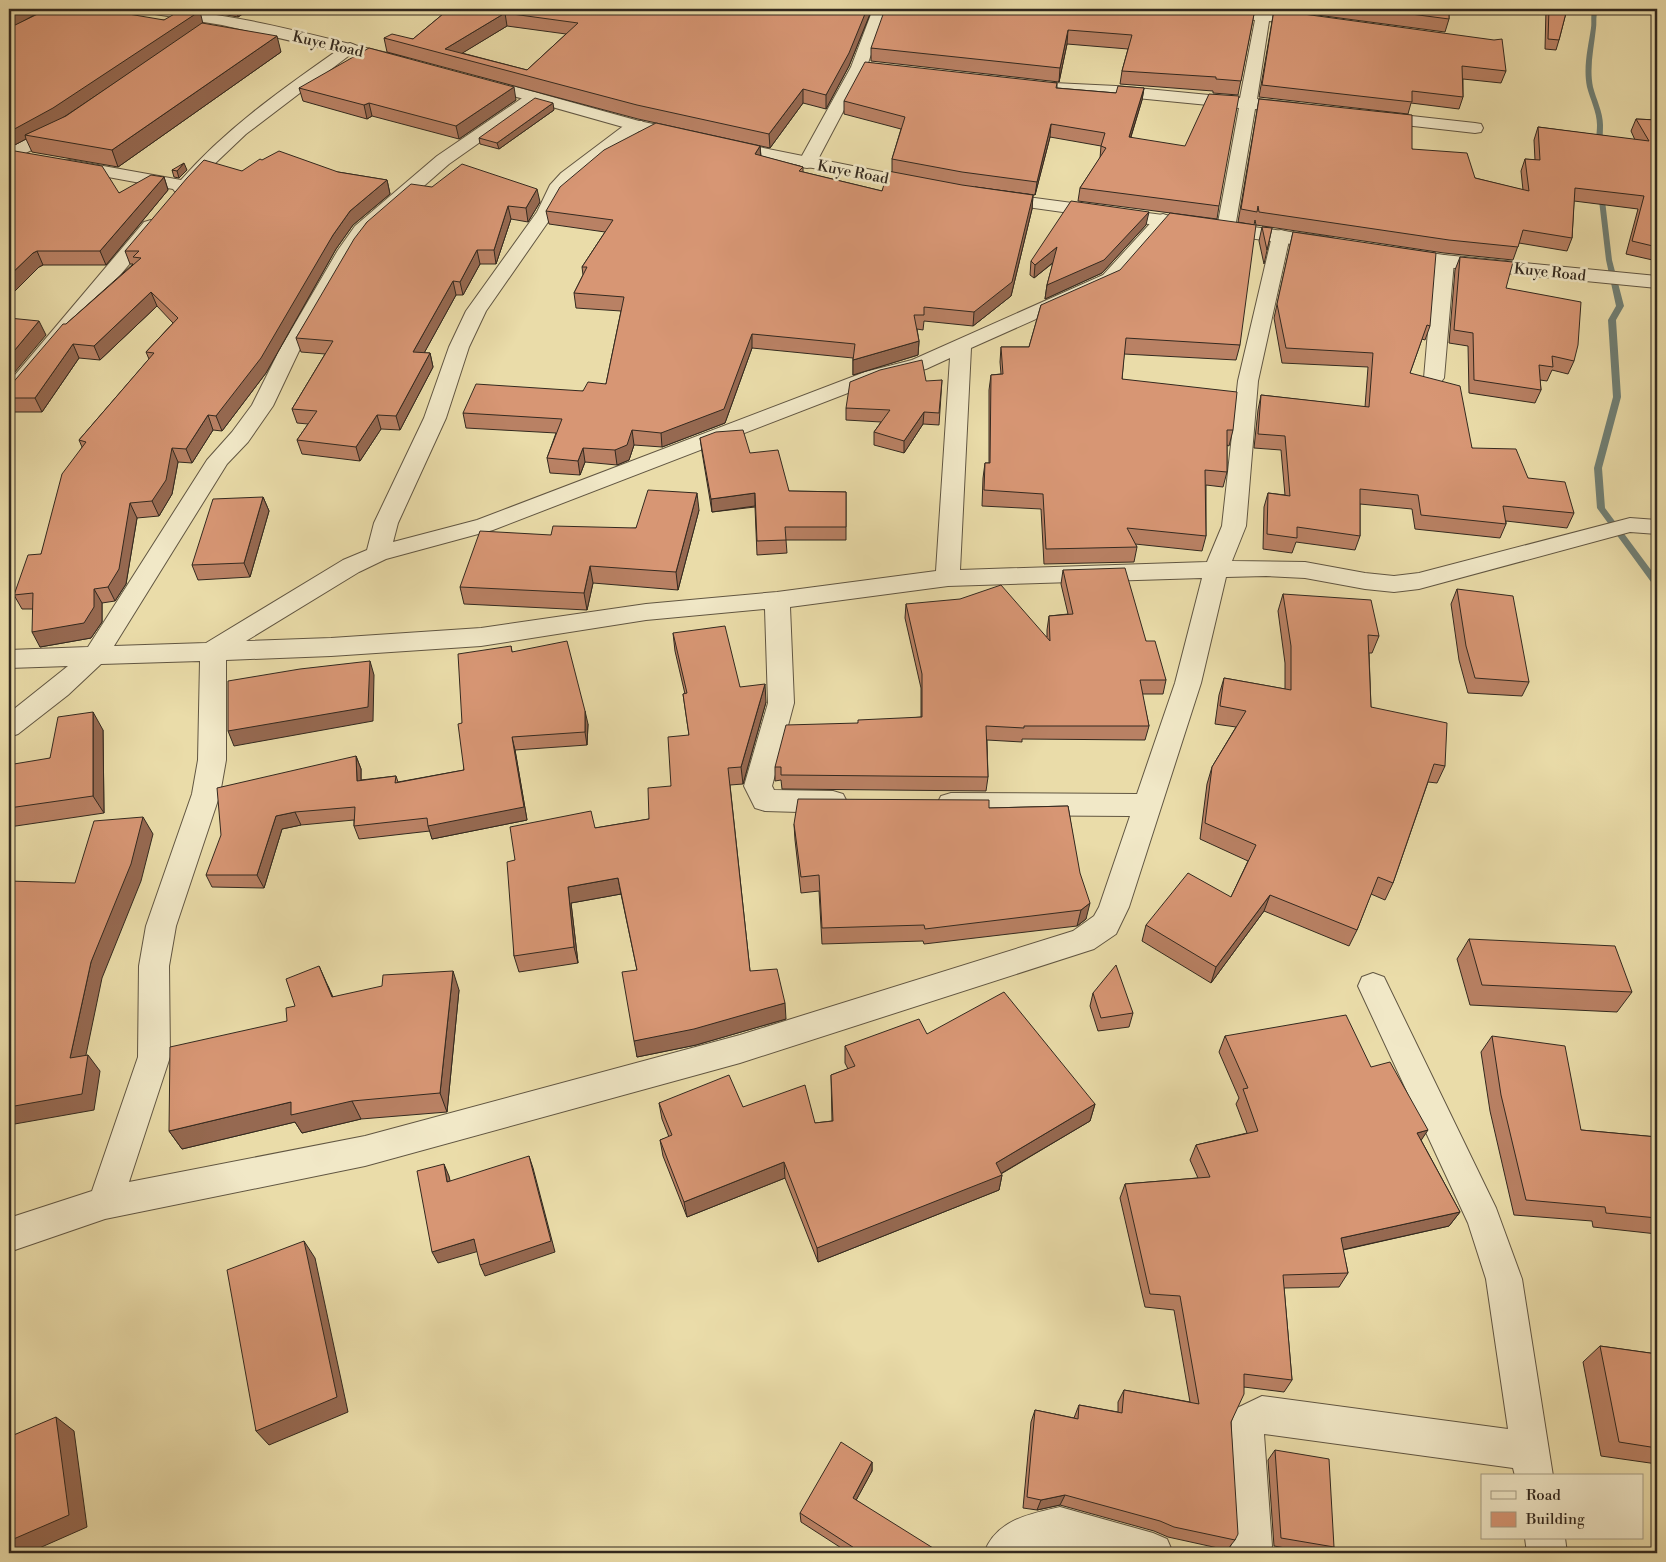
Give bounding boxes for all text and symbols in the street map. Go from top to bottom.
street label: Kuye Road [291,27,366,62]
street label: Kuye Road [816,156,891,189]
street label: Kuye Road [1513,259,1587,286]
legend [1481,1474,1644,1540]
text: Road [1526,1486,1561,1505]
text: Building [1525,1510,1585,1529]

